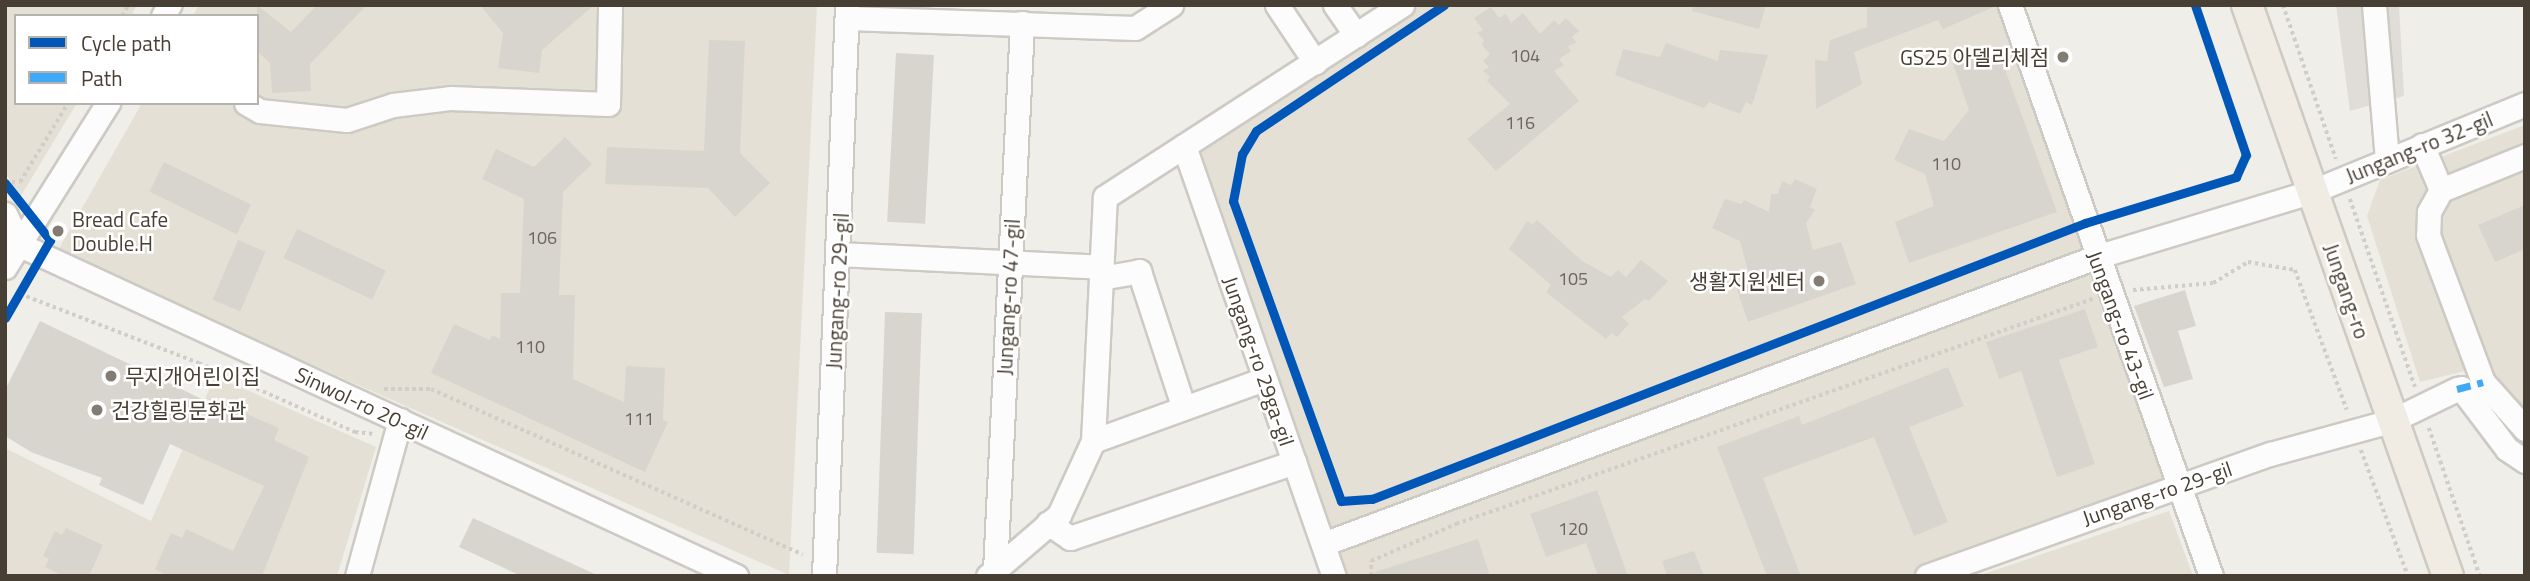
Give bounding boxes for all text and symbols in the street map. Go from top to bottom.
legend [14,14,259,105]
text: Cycle path [81,27,172,59]
place label: GS25 아델리체점 [1900,44,2049,70]
house number: 104 [1510,45,1540,67]
marker: GS25 아델리체점 [2055,49,2071,65]
text: Path [81,62,123,94]
street label: Jungang-ro 32-gil [2342,106,2496,188]
house number: 116 [1505,112,1535,134]
house number: 110 [1931,153,1961,175]
place label: Bread Cafe Double.H [72,206,168,256]
street label: Jungang-ro 29-gil [820,212,854,370]
street label: Jungang-ro 47-gil [991,218,1025,376]
marker: Bread Cafe Double.H [50,223,66,239]
house number: 106 [527,227,557,249]
street label: Jungang-ro [2319,240,2375,342]
street label: Jungang-ro 43-gil [2082,247,2160,403]
house number: 105 [1558,268,1588,290]
place label: 생활지원센터 [1689,268,1805,294]
street label: Jungang-ro 29ga-gil [1218,273,1300,449]
marker: 생활지원센터 [1811,273,1827,289]
house number: 110 [515,336,545,358]
street label: Sinwol-ro 20-gil [291,361,433,445]
place label: 무지개어린이집 [125,363,260,389]
marker: 무지개어린이집 [103,368,119,384]
place label: 건강힐링문화관 [111,397,246,423]
marker: 건강힐링문화관 [89,402,105,418]
house number: 111 [624,408,654,430]
street label: Jungang-ro 29-gil [2079,456,2235,530]
house number: 120 [1558,518,1588,540]

